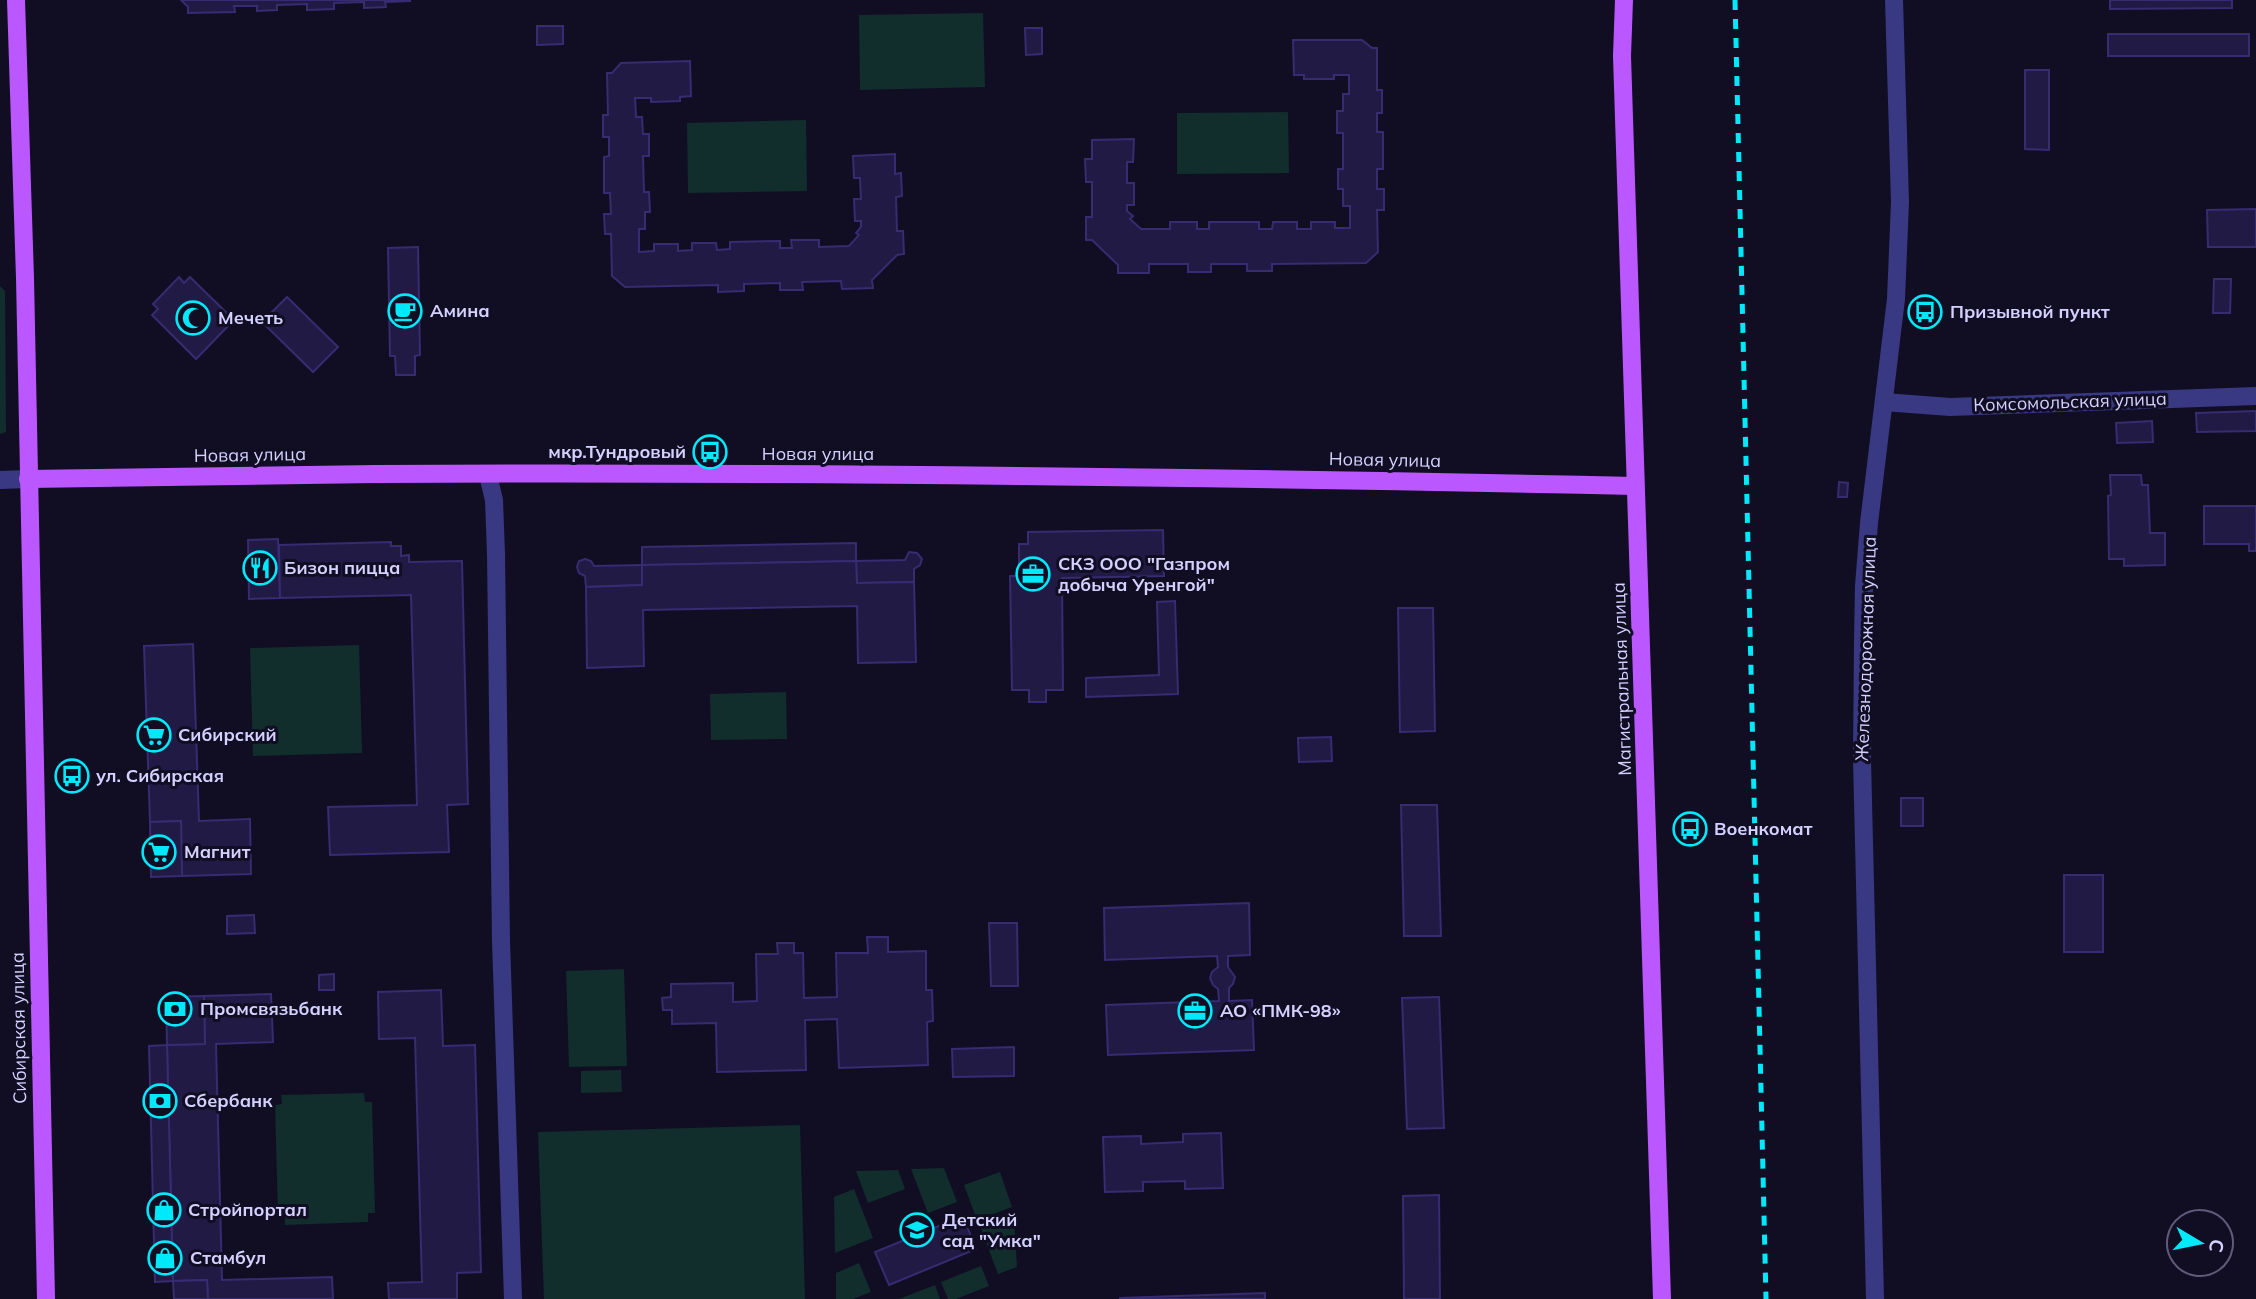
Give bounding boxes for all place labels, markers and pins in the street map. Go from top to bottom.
cafe icon: Амина [386,292,424,330]
bus stop icon: Призывной пункт [1906,293,1944,331]
mosque icon: Мечеть [174,299,212,337]
place label: Амина [430,299,490,322]
place label: Призывной пункт [1950,300,2110,323]
place label: Мечеть [218,306,283,329]
bus stop icon: мкр.Тундровый [691,433,729,471]
place label: мкр.Тундровый [548,440,686,463]
restaurant icon: Бизон пицца [241,549,279,587]
place label: СКЗ ООО "Газпром добыча Уренгой" [1058,552,1230,596]
office icon: СКЗ ООО "Газпром добыча Уренгой" [1014,555,1052,593]
place label: Бизон пицца [284,556,400,579]
supermarket icon: Сибирский [135,716,173,754]
place label: Сибирский [178,723,277,746]
bus stop icon: ул. Сибирская [53,757,91,795]
place label: ул. Сибирская [96,764,224,787]
bus stop icon: Военкомат [1671,810,1709,848]
place label: Военкомат [1714,817,1813,840]
supermarket icon: Магнит [140,833,178,871]
place label: Магнит [184,840,251,863]
bank icon: Промсвязьбанк [156,990,194,1028]
office icon: АО «ПМК-98» [1176,992,1214,1030]
place label: Промсвязьбанк [200,997,343,1020]
place label: АО «ПМК-98» [1220,999,1341,1022]
bank icon: Сбербанк [141,1082,179,1120]
place label: Сбербанк [184,1089,273,1112]
shop icon: Стройпортал [145,1191,183,1229]
place label: Стройпортал [188,1198,307,1221]
place label: Детский сад "Умка" [942,1208,1041,1252]
school or university icon: Детский сад "Умка" [898,1211,936,1249]
shop icon: Стамбул [146,1239,184,1277]
place label: Стамбул [190,1246,266,1269]

